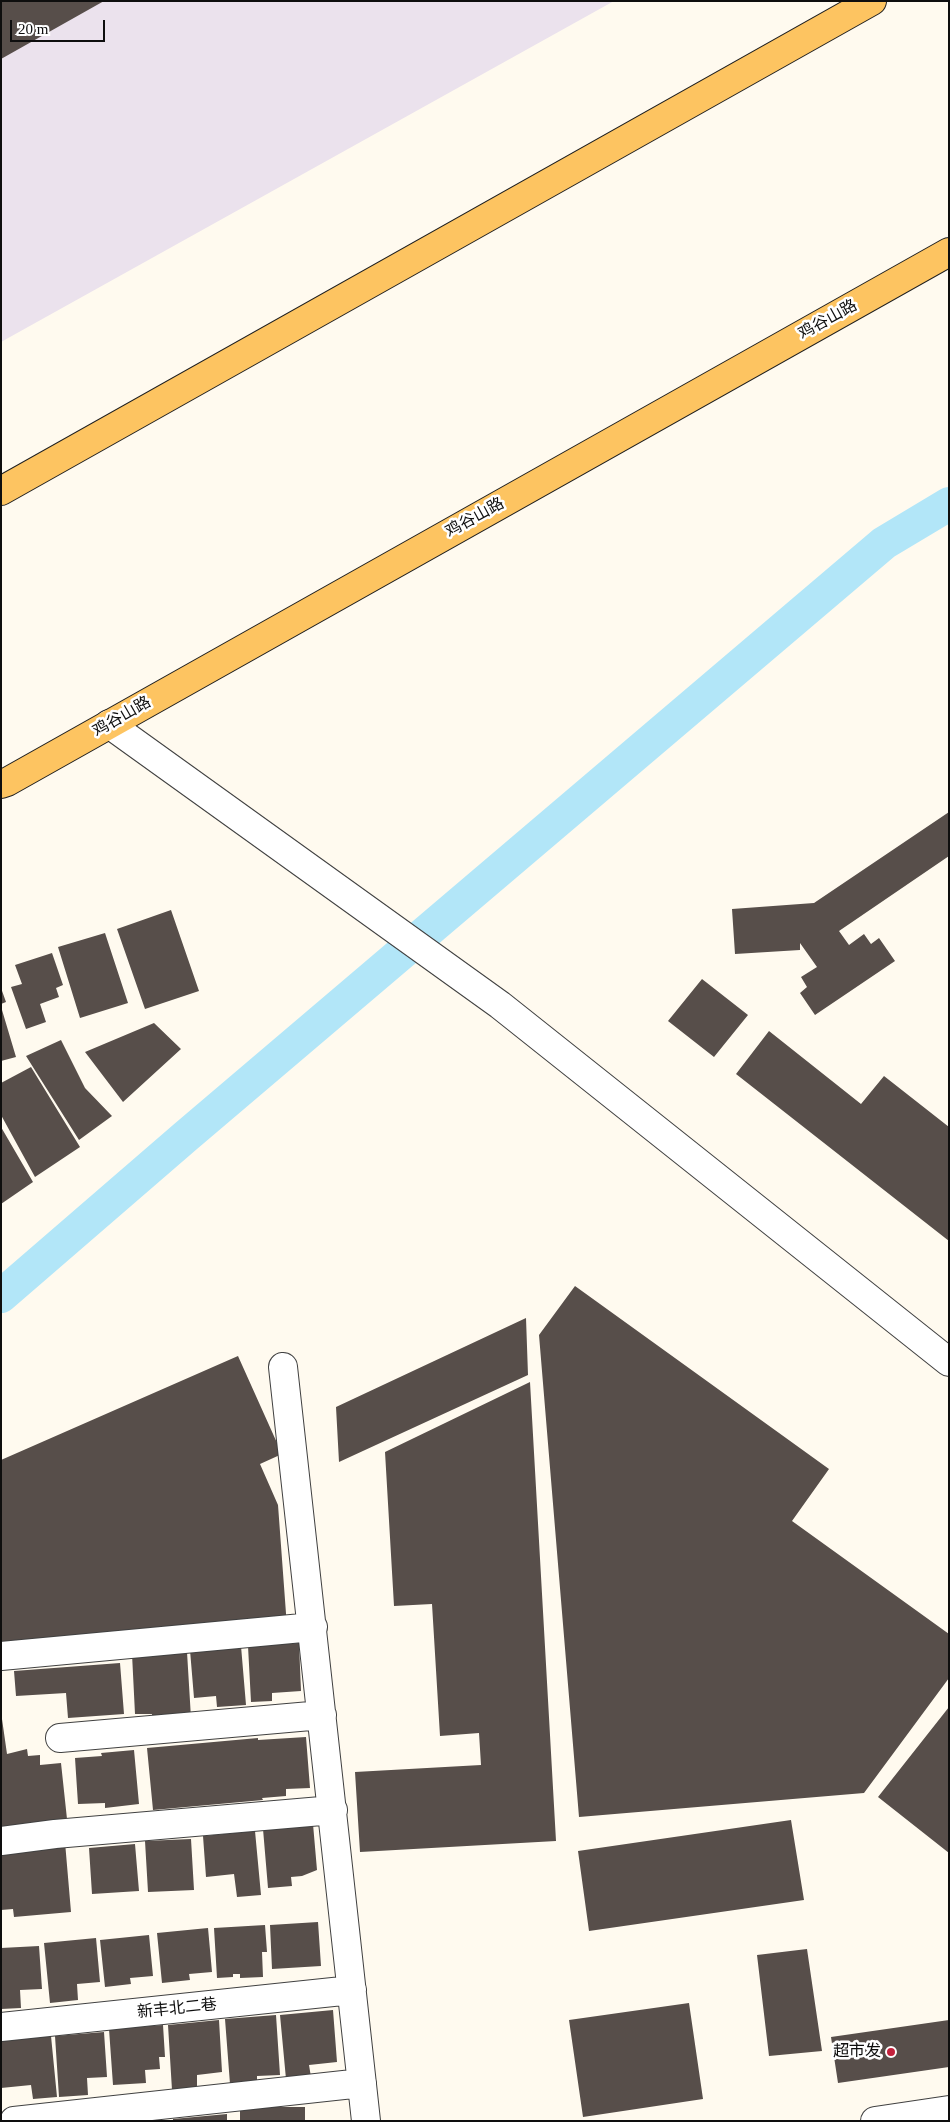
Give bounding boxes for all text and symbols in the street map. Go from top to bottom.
scale bar [12,10,108,42]
text: 20 m [18,21,48,37]
street label: 鸡谷山路 [795,296,861,344]
street label: 鸡谷山路 [442,494,508,542]
street label: 鸡谷山路 [89,693,155,741]
street label: 新丰北二巷 [136,1995,218,2023]
place label: 超市发 [833,2042,881,2062]
marker: 超市发 [885,2046,897,2058]

